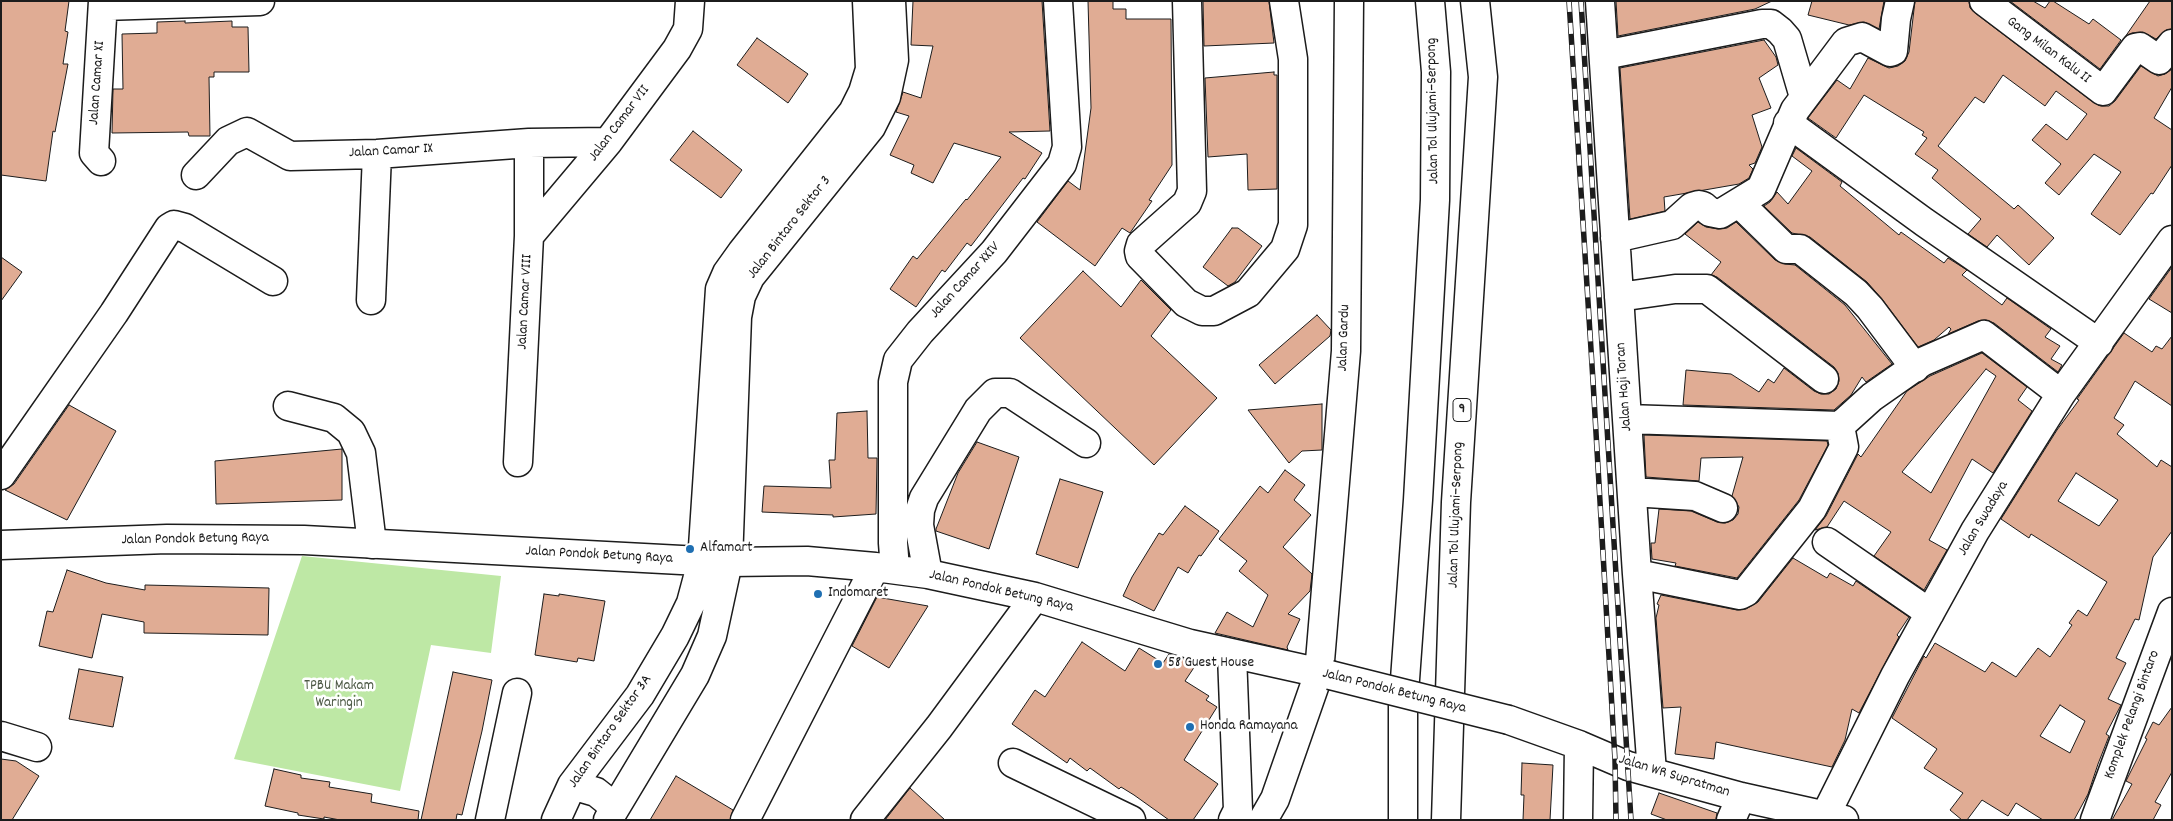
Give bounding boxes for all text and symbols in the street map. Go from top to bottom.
street label: Gang Milan Kalu II [2002,13,2094,89]
street label: Jalan Tol Ulujami–Serpong [1424,38,1444,184]
street label: Jalan Camar XI [86,40,110,126]
street label: Jalan Camar VII [586,82,654,166]
street label: Jalan Camar IX [348,141,434,163]
street label: Jalan Bintaro Sektor 3 [744,173,836,283]
street label: Jalan Camar XXIV [927,239,1005,323]
street label: Jalan Camar VIII [515,254,537,350]
street label: Jalan Gardu [1335,304,1355,372]
street label: Jalan Haji Toran [1613,342,1637,432]
road number: 9 [1453,398,1471,422]
street label: Jalan Tol Ulujami–Serpong [1445,442,1469,588]
street label: Jalan Swadaya [1955,478,2013,560]
street label: Jalan Pondok Betung Raya [121,530,269,550]
place label: Alfamart [700,540,753,558]
street label: Jalan Pondok Betung Raya [525,543,673,569]
marker: Alfamart [684,543,696,555]
street label: Jalan Pondok Betung Raya [927,567,1075,617]
place label: Indomaret [828,585,888,603]
marker: Indomaret [812,588,824,600]
street label: Komplek Pelangi Bintaro [2101,648,2165,782]
place label: 58 Guest House [1168,655,1254,673]
marker: 58 Guest House [1152,658,1164,670]
street label: Jalan Pondok Betung Raya [1320,665,1468,719]
street label: Jalan Bintaro Sektor 3A [565,672,657,792]
park label: TPBU Makam Waringin [304,678,374,713]
place label: Honda Ramayana [1200,718,1298,736]
marker: Honda Ramayana [1184,721,1196,733]
street label: Jalan WR Supratman [1616,752,1732,802]

